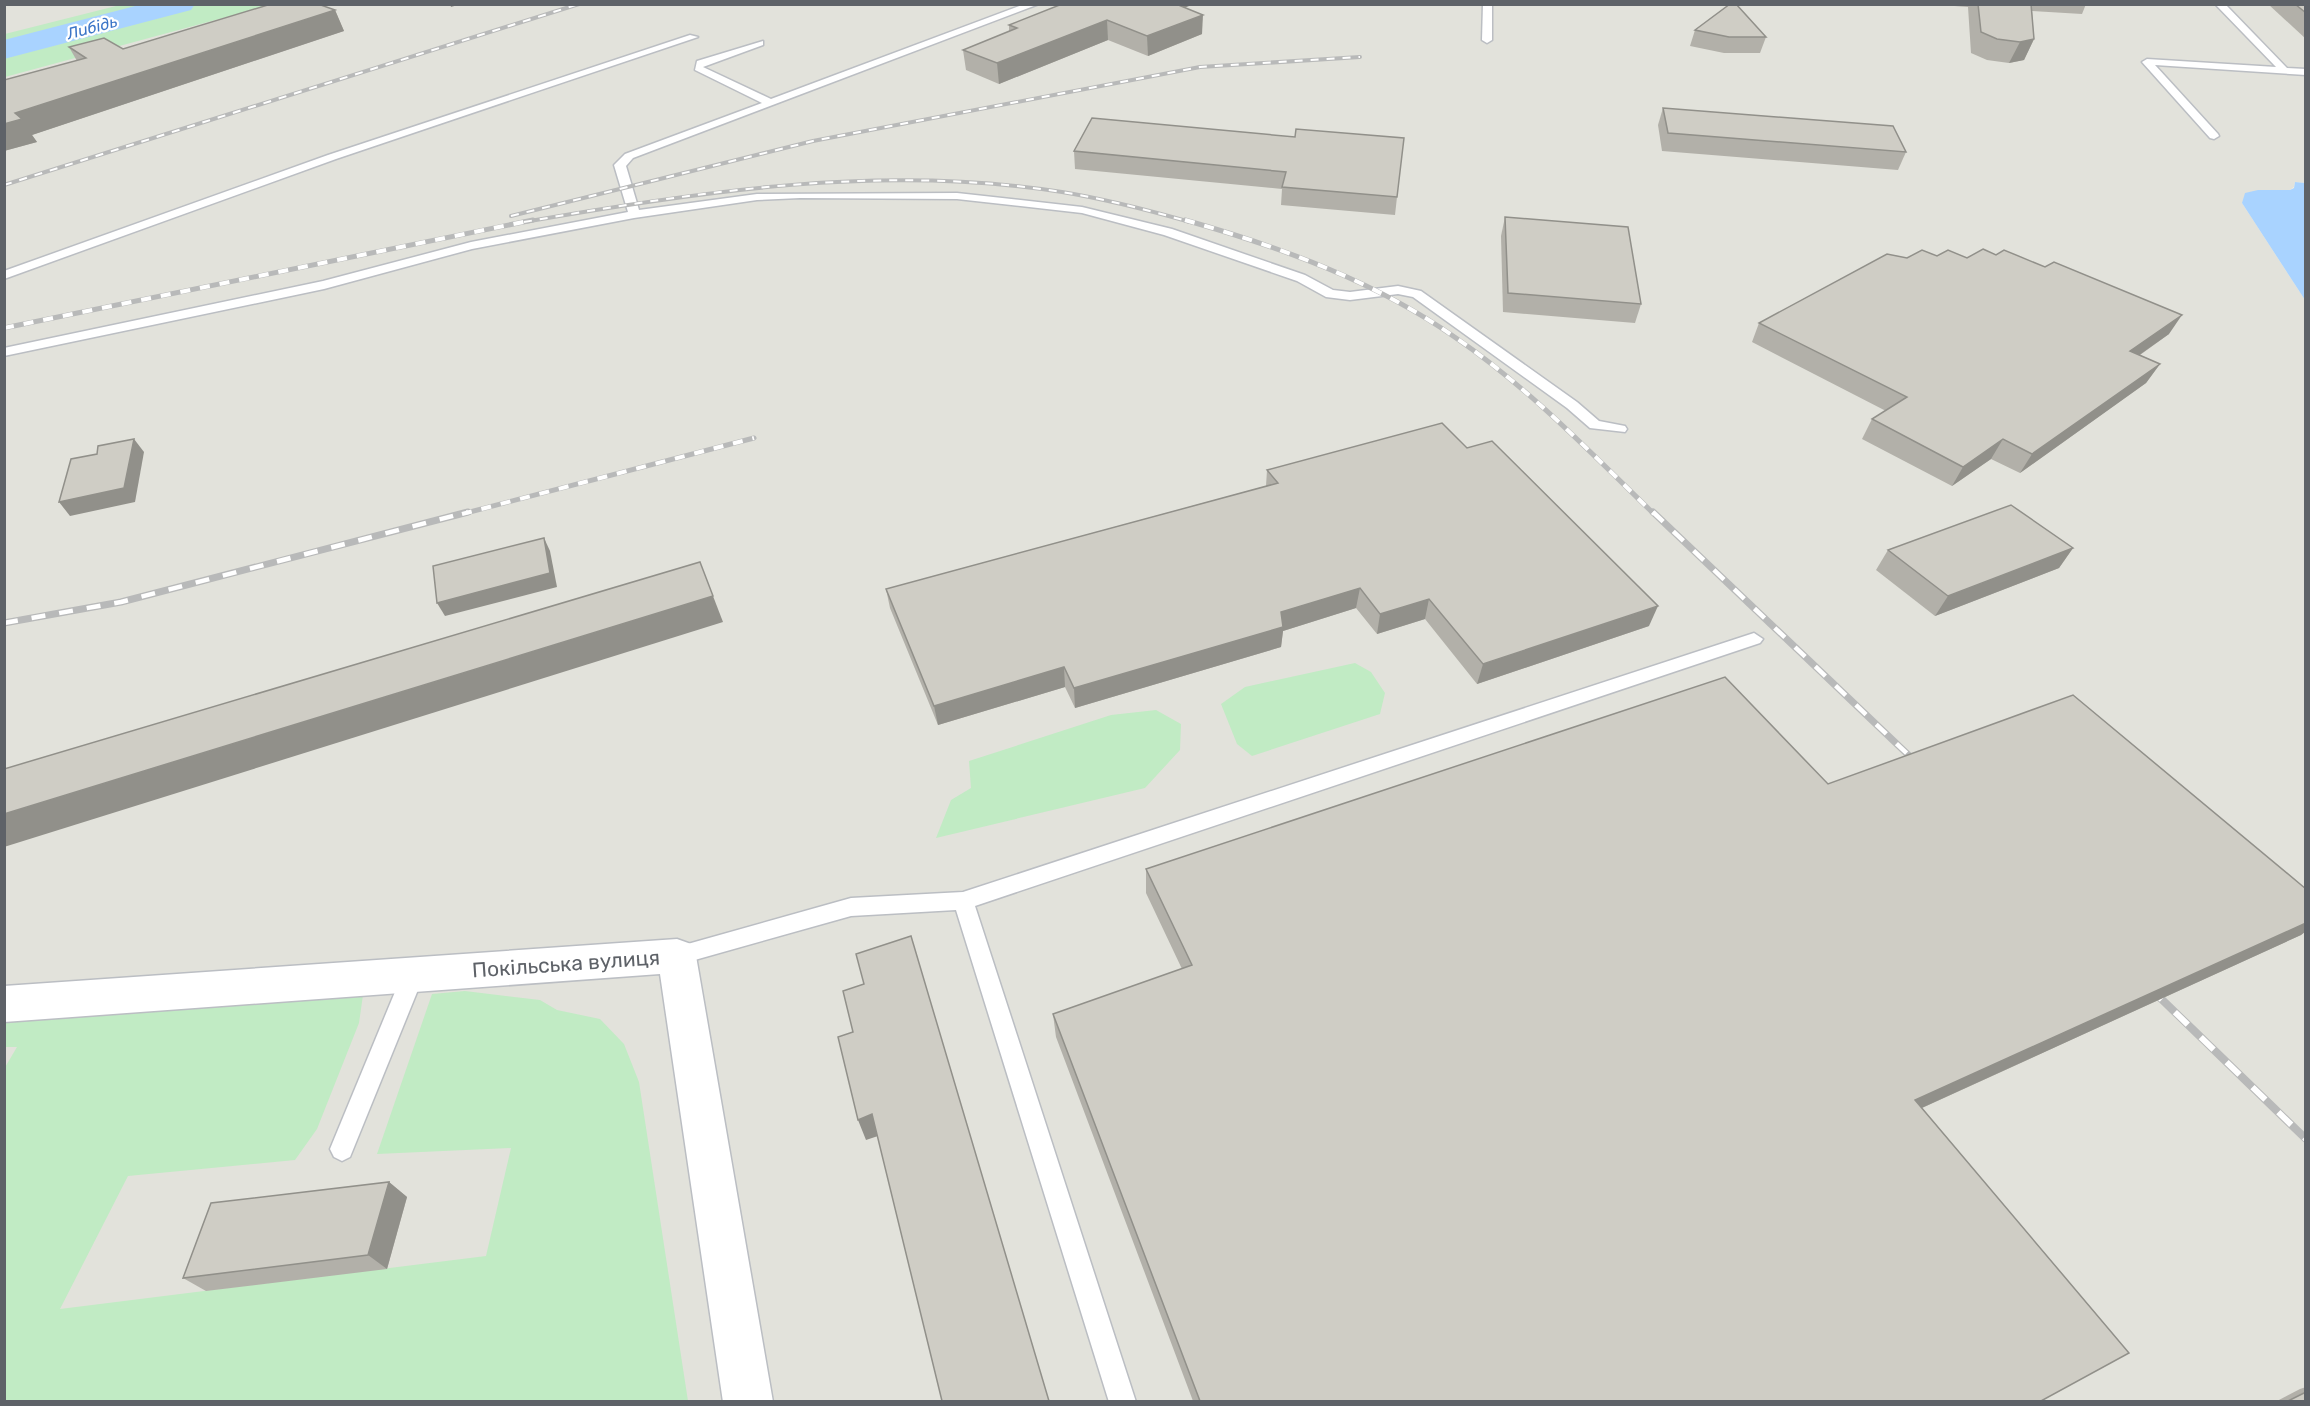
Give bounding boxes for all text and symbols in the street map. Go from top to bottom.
water label: Либідь [64,12,119,44]
street label: Покільська вулиця [471,944,661,983]

